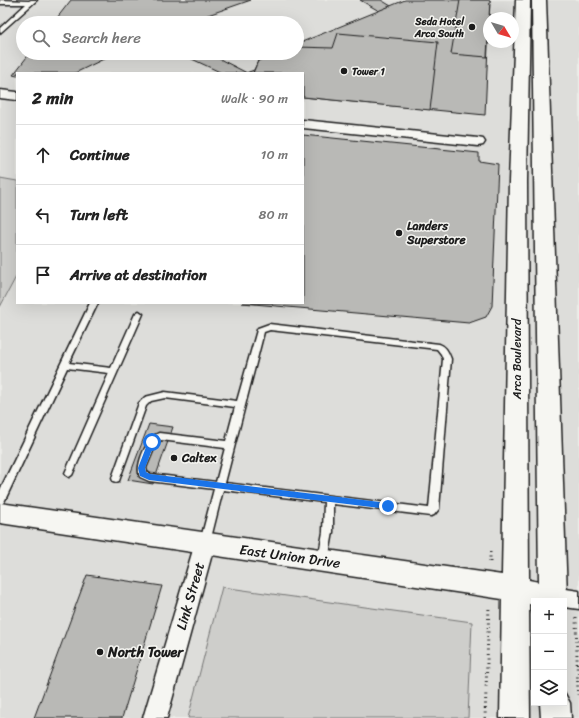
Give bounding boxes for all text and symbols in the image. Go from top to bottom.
north arrow [483,12,519,48]
place label: Seda Hotel Arca South [414,13,465,43]
search box [16,16,304,60]
marker: Seda Hotel Arca South [467,22,477,32]
text: Search here [62,25,141,51]
icon: search [30,27,52,49]
place label: Tower 1 [352,63,385,81]
marker: Tower 1 [339,66,349,76]
text: 2 min [32,83,73,113]
text: Walk · 90 m [221,87,288,110]
text: Continue [70,142,130,168]
text: 10 m [261,143,288,166]
icon: ahead [32,144,54,166]
text: Turn left [70,202,128,228]
text: 80 m [259,203,288,226]
icon: left [32,204,54,226]
place label: Landers Superstore [406,215,466,251]
marker: Landers Superstore [394,228,404,238]
text: Arrive at destination [70,262,207,288]
icon: arrive [32,264,54,286]
street label: Arca Boulevard [506,318,528,400]
route start [143,433,161,451]
place label: Caltex [181,447,217,469]
marker: Caltex [169,453,179,463]
route end [379,497,397,515]
street label: East Union Drive [238,537,342,576]
street label: Link Street [169,559,212,633]
map controls [531,598,567,706]
button: + [531,598,567,634]
button: − [531,634,567,670]
place label: North Tower [107,640,184,665]
marker: North Tower [95,647,105,657]
button: layers [531,670,567,706]

